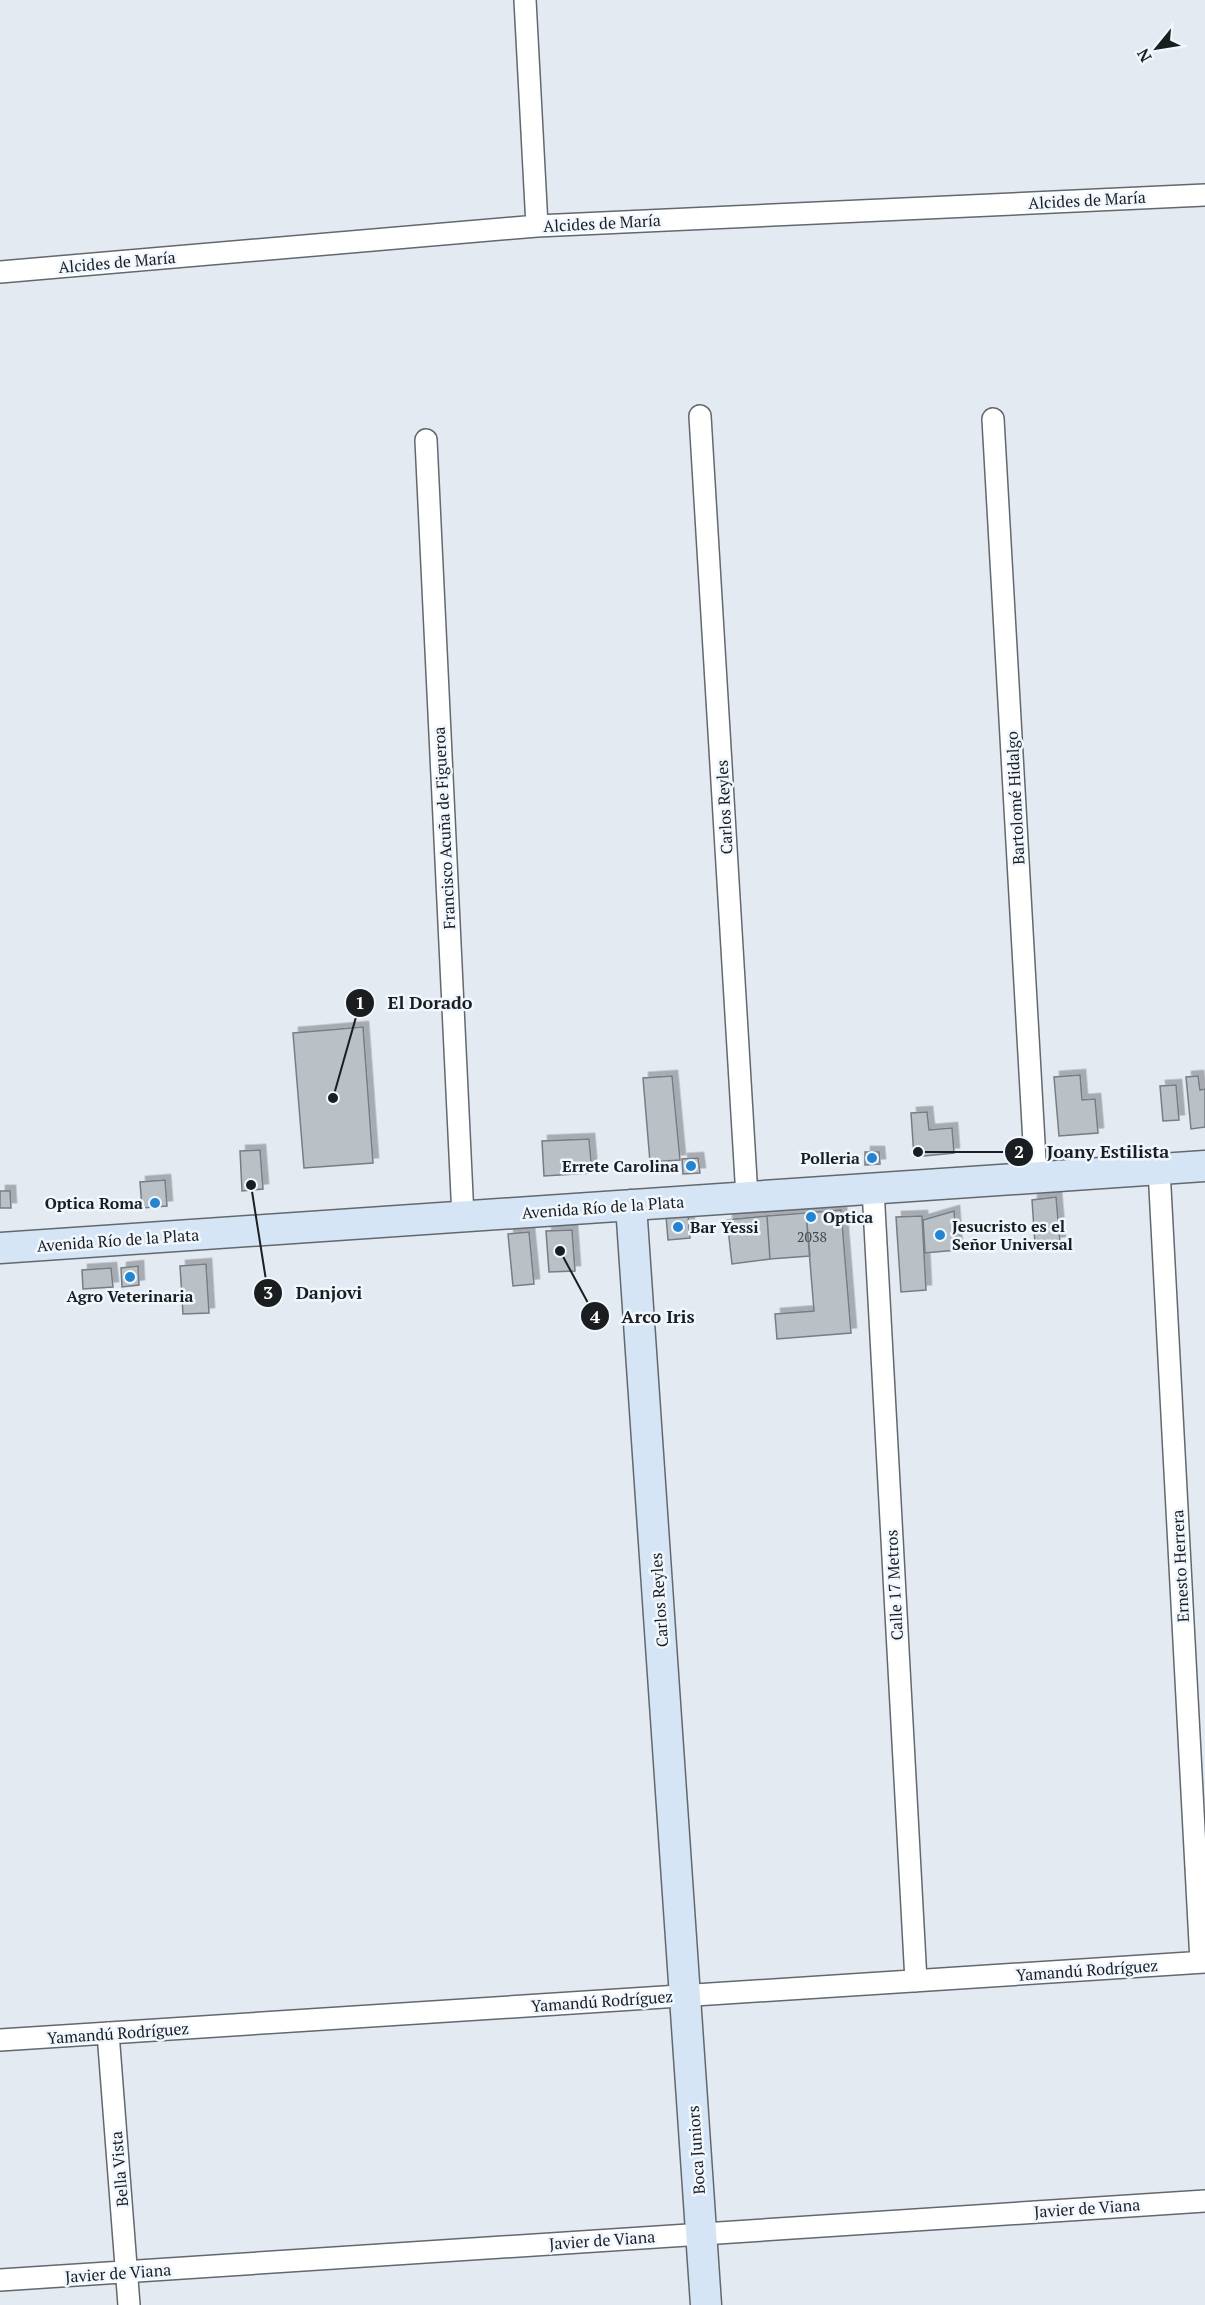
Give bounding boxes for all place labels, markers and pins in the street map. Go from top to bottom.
callout: El Dorado [345,985,484,1021]
callout: Joany Estilista [1004,1134,1181,1170]
place label: Polleria [800,1147,860,1169]
marker: Polleria [865,1151,879,1165]
place label: Errete Carolina [562,1155,679,1177]
marker: Errete Carolina [684,1159,698,1173]
place label: Optica Roma [45,1192,143,1214]
marker: Optica Roma [148,1196,162,1210]
place label: Optica [823,1206,873,1228]
marker: Optica [804,1210,818,1224]
place label: Jesucristo es el Señor Universal [952,1215,1073,1255]
place label: Bar Yessi [690,1216,758,1238]
marker: Bar Yessi [671,1220,685,1234]
marker: Jesucristo es el Señor Universal [933,1228,947,1242]
marker: Agro Veterinaria [123,1270,137,1284]
callout: Danjovi [253,1275,374,1311]
place label: Agro Veterinaria [67,1285,194,1307]
callout: Arco Iris [580,1298,707,1334]

